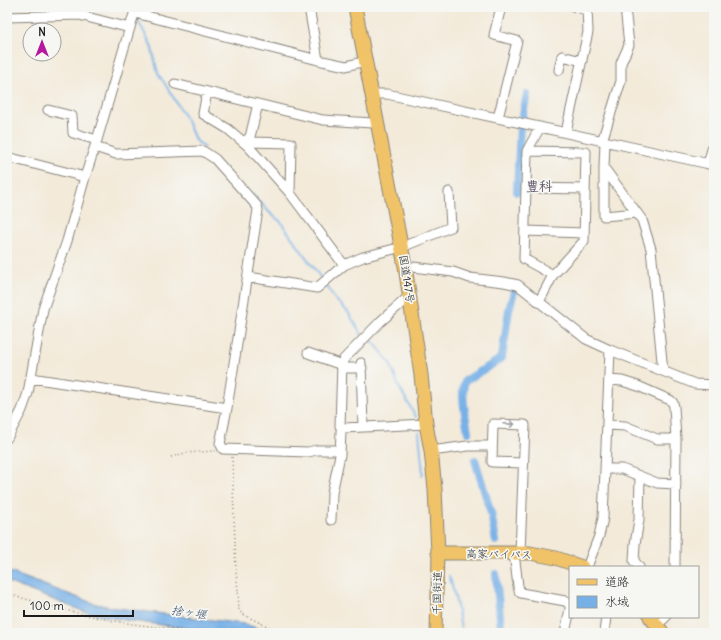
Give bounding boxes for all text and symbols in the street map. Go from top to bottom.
north arrow [22,22,62,62]
text: N [38,25,46,39]
district label: 豊科 [526,178,553,195]
street label: 国道147号 [396,254,418,304]
one-way arrow [502,420,515,428]
street label: 高家バイパス [466,546,532,562]
legend [569,566,699,618]
street label: 千国街道 [430,571,444,615]
text: 道路 [605,574,629,589]
scale bar [24,592,133,618]
text: 水域 [605,594,629,609]
text: 100 m [30,598,64,613]
water label: 捨ヶ堰 [170,602,210,622]

